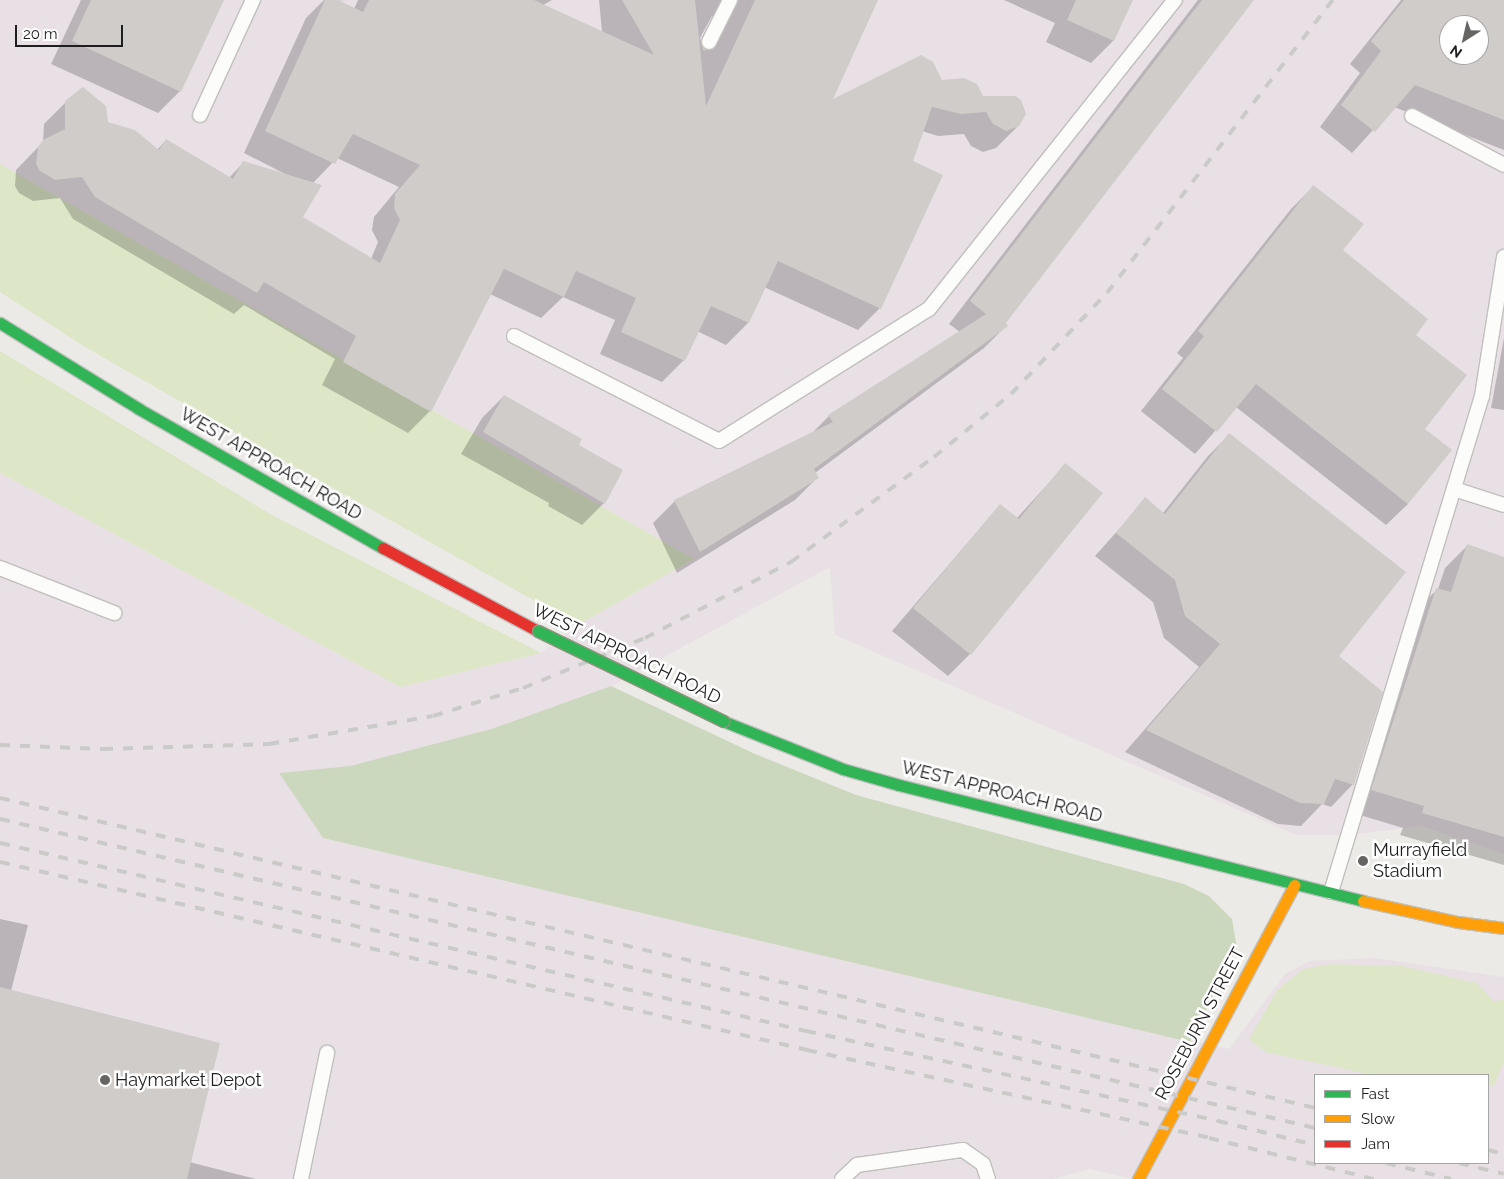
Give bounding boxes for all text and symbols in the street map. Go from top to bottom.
scale bar [18,15,125,47]
north arrow [1439,15,1489,65]
text: 20 m [23,25,58,43]
text: N [1447,42,1465,61]
street label: WEST APPROACH ROAD [176,403,366,525]
street label: WEST APPROACH ROAD [529,599,725,709]
street label: WEST APPROACH ROAD [899,756,1105,828]
place label: Murrayfield Stadium [1373,840,1467,882]
marker: Murrayfield Stadium [1357,855,1369,867]
street label: ROSEBURN STREET [1151,944,1249,1104]
place label: Haymarket Depot [115,1069,261,1091]
marker: Haymarket Depot [99,1074,111,1086]
legend [1314,1074,1489,1164]
text: Fast [1361,1085,1389,1103]
text: Slow [1361,1110,1395,1128]
text: Jam [1361,1135,1390,1153]

